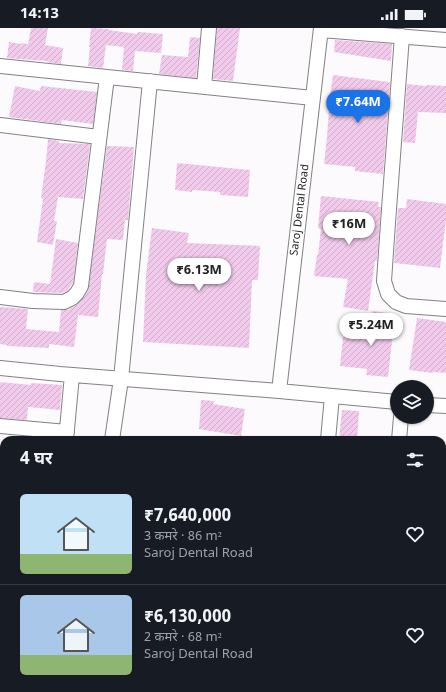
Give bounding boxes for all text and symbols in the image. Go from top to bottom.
text: 14:13 [20,5,59,24]
pin: ₹7.64M [325,90,391,124]
text: ₹7.64M [335,94,381,111]
street label: Saroj Dental Road [287,163,313,257]
pin: ₹16M [325,212,373,246]
text: ₹16M [332,216,366,233]
pin: ₹6.13M [166,258,232,292]
text: ₹6.13M [176,262,222,279]
pin: ₹5.24M [338,313,404,347]
text: ₹5.24M [348,317,394,334]
map controls [390,380,434,424]
button: layers [390,380,434,424]
text: 4 घर [20,449,53,471]
icon: filters [404,449,426,471]
text: ₹7,640,000 [144,506,231,528]
icon: home [52,510,100,558]
icon: heart [404,523,426,545]
text: 3 कमरे · 86 m² [144,528,222,545]
text: Saroj Dental Road [144,545,253,562]
text: ₹6,130,000 [144,607,231,629]
icon: home [52,611,100,659]
icon: heart [404,624,426,646]
text: 2 कमरे · 68 m² [144,629,222,646]
text: Saroj Dental Road [144,646,253,663]

